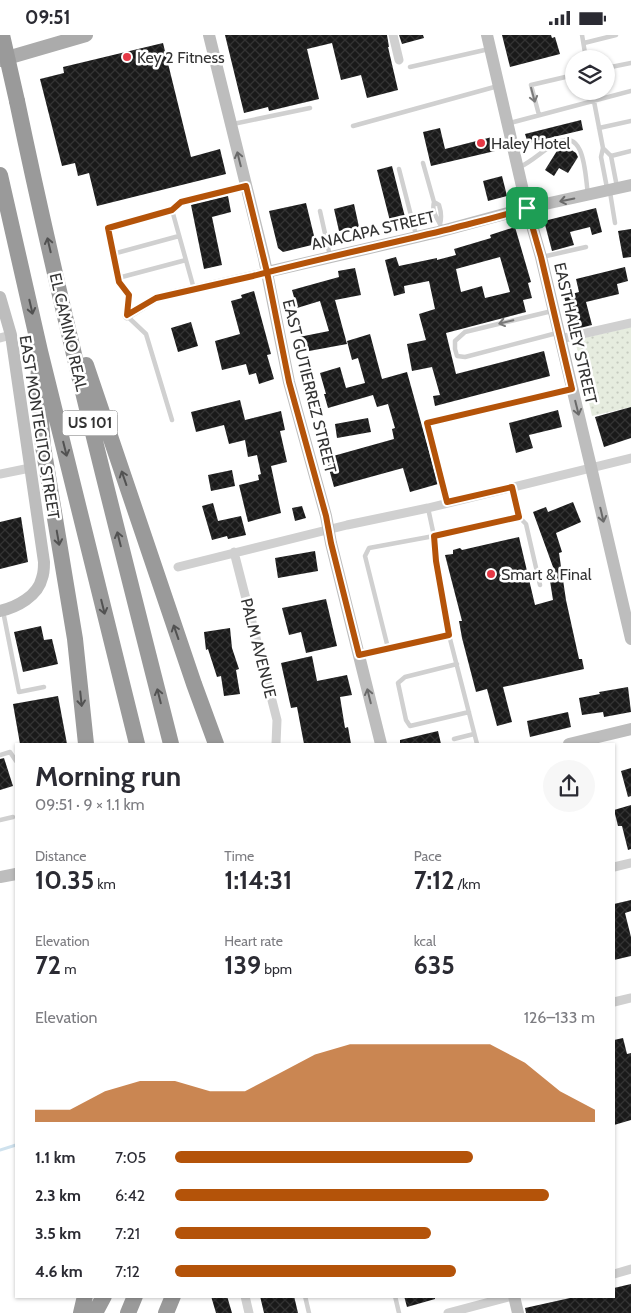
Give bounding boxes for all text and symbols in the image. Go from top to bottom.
text: 09:51 [25,6,71,29]
place label: Key 2 Fitness [137,48,225,67]
map controls [565,50,615,100]
button: layers [565,50,615,100]
marker: Key 2 Fitness [121,51,133,63]
one-way arrow [529,87,539,103]
place label: Haley Hotel [491,134,571,153]
marker: Haley Hotel [475,137,487,149]
one-way arrow [234,152,243,168]
pin [506,187,548,229]
icon: arrive [513,194,541,222]
one-way arrow [559,196,575,205]
street label: ANACAPA STREET [309,207,437,254]
one-way arrow [44,237,53,253]
street label: EAST HALEY STREET [550,260,601,406]
street label: EL CAMINO REAL [46,271,91,393]
street label: EAST GUTIERREZ STREET [279,297,340,475]
one-way arrow [27,299,36,315]
one-way arrow [499,318,515,327]
street label: EAST MONTECITO STREET [16,334,63,521]
one-way arrow [573,400,582,416]
road number: US 101 [62,411,118,435]
one-way arrow [61,441,70,457]
one-way arrow [119,471,128,486]
one-way arrow [598,506,607,522]
one-way arrow [54,530,64,546]
one-way arrow [114,531,124,547]
place label: Smart & Final [501,565,592,584]
marker: Smart & Final [485,568,497,580]
street label: PALM AVENUE [237,596,280,700]
one-way arrow [99,598,108,614]
one-way arrow [171,625,180,640]
one-way arrow [154,689,164,705]
one-way arrow [364,689,373,705]
one-way arrow [77,690,86,706]
text: Morning run [35,759,181,793]
button: share [543,760,595,812]
text: 09:51 · 9 × 1.1 km [35,795,145,814]
text: Distance [35,847,87,865]
text: Time [224,847,254,865]
text: Pace [414,847,442,865]
text: 10.35 [35,865,94,895]
text: 1:14:31 [224,865,292,895]
text: 7:12 [414,865,454,895]
text: km [94,875,116,893]
text: /km [454,875,481,893]
text: Elevation [35,932,90,950]
text: Heart rate [224,932,283,950]
text: kcal [414,932,436,950]
text: 72 [35,950,61,980]
text: 139 [224,950,261,980]
text: 635 [414,950,455,980]
text: m [61,960,76,978]
text: bpm [261,960,292,978]
text: Elevation [35,1008,98,1027]
text: 126–133 m [524,1008,595,1027]
text: 1.1 km [35,1148,75,1167]
text: 7:05 [115,1148,146,1167]
text: 2.3 km [35,1186,81,1205]
text: 6:42 [115,1186,145,1205]
text: 3.5 km [35,1224,81,1243]
text: 7:21 [115,1224,140,1243]
text: 4.6 km [35,1262,83,1281]
text: 7:12 [115,1262,140,1281]

